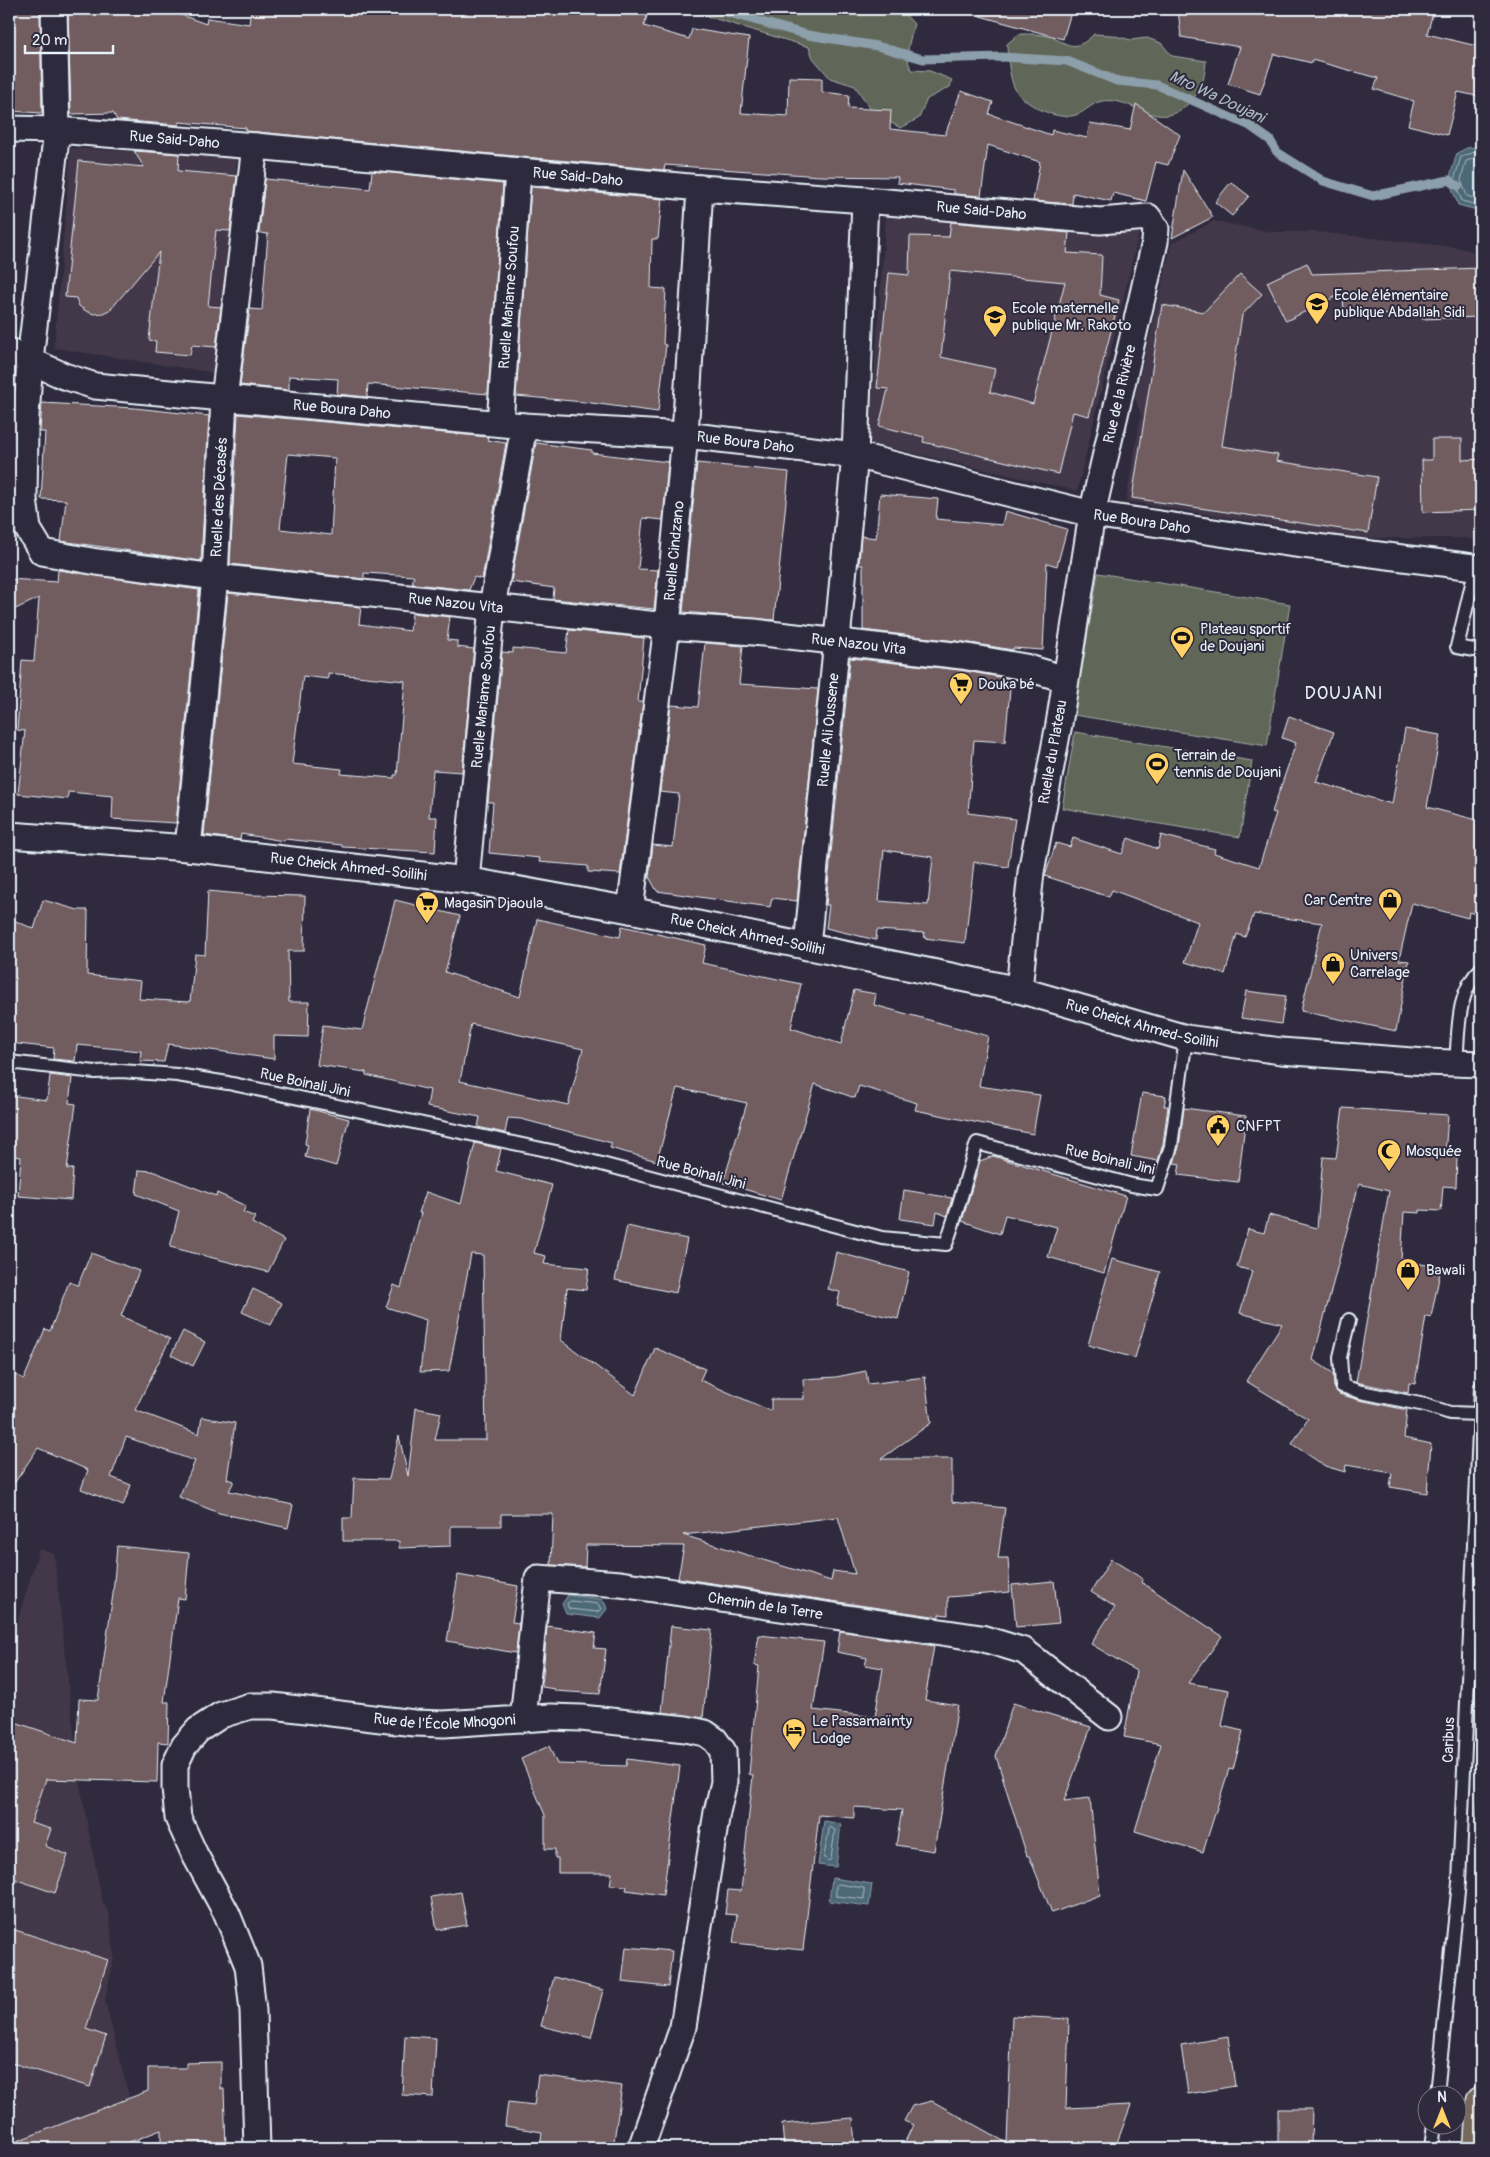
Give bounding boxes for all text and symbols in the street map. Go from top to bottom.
scale bar [25,22,112,54]
text: 20 m [32,31,67,50]
water label: Mro Wa Doujani [1166,66,1270,129]
street label: Rue Said-Daho [129,126,221,153]
street label: Rue Said-Daho [532,163,624,190]
street label: Rue Said-Daho [936,197,1027,224]
street label: Ruelle Mariame Soufou [494,225,524,370]
place label: Ecole élémentaire publique Abdallah Sidi [1334,286,1465,322]
school or university icon: Ecole élémentaire publique Abdallah Sidi [1304,291,1330,325]
place label: Ecole maternelle publique Mr. Rakoto [1012,299,1131,335]
school or university icon: Ecole maternelle publique Mr. Rakoto [982,304,1008,338]
street label: Rue de la Rivière [1099,342,1141,445]
street label: Rue Boura Daho [292,395,392,423]
street label: Rue Boura Daho [696,427,795,457]
street label: Ruelle des Décasés [207,437,232,558]
street label: Ruelle Cindzano [660,500,688,602]
street label: Rue Boura Daho [1092,505,1192,538]
street label: Rue Nazou Vita [407,589,504,618]
place label: Plateau sportif de Doujani [1200,620,1291,656]
street label: Ruelle Mariame Soufou [467,625,500,769]
sports icon: Plateau sportif de Doujani [1169,625,1195,659]
street label: Rue Nazou Vita [810,629,907,659]
supermarket icon: Douka bé [948,671,974,705]
street label: Ruelle Ali Oussene [813,672,843,788]
place label: Douka bé [978,675,1035,694]
district label: DOUJANI [1304,682,1384,705]
street label: Ruelle du Plateau [1034,698,1072,806]
place label: Terrain de tennis de Doujani [1173,746,1281,782]
sports icon: Terrain de tennis de Doujani [1144,751,1170,785]
street label: Rue Cheick Ahmed-Soilihi [269,848,428,885]
shop icon: Car Centre [1377,887,1403,921]
supermarket icon: Magasin Djaoula [414,890,440,924]
place label: Car Centre [1304,891,1373,910]
place label: Magasin Djaoula [444,894,543,913]
street label: Rue Cheick Ahmed-Soilihi [669,909,827,959]
place label: Univers Carrelage [1350,946,1410,982]
shop icon: Univers Carrelage [1320,951,1346,985]
street label: Rue Cheick Ahmed-Soilihi [1064,994,1220,1052]
street label: Rue Boinali Jini [258,1064,352,1102]
public building icon: CNFPT [1205,1113,1231,1147]
place label: CNFPT [1236,1117,1281,1136]
mosque icon: Mosquée [1376,1138,1402,1172]
street label: Rue Boinali Jini [1063,1140,1157,1180]
place label: Mosquée [1406,1142,1462,1161]
street label: Rue Boinali Jini [654,1152,748,1194]
shop icon: Bawali [1395,1257,1421,1291]
place label: Bawali [1426,1261,1465,1280]
street label: Chemin de la Terre [707,1588,825,1624]
street label: Rue de l'École Mhogoni [372,1709,517,1734]
place label: Le Passamaïnty Lodge [812,1712,913,1748]
street label: Caribus [1439,1716,1459,1763]
hotel icon: Le Passamaïnty Lodge [781,1717,807,1751]
north arrow [1418,2084,1468,2134]
text: N [1437,2089,1447,2106]

